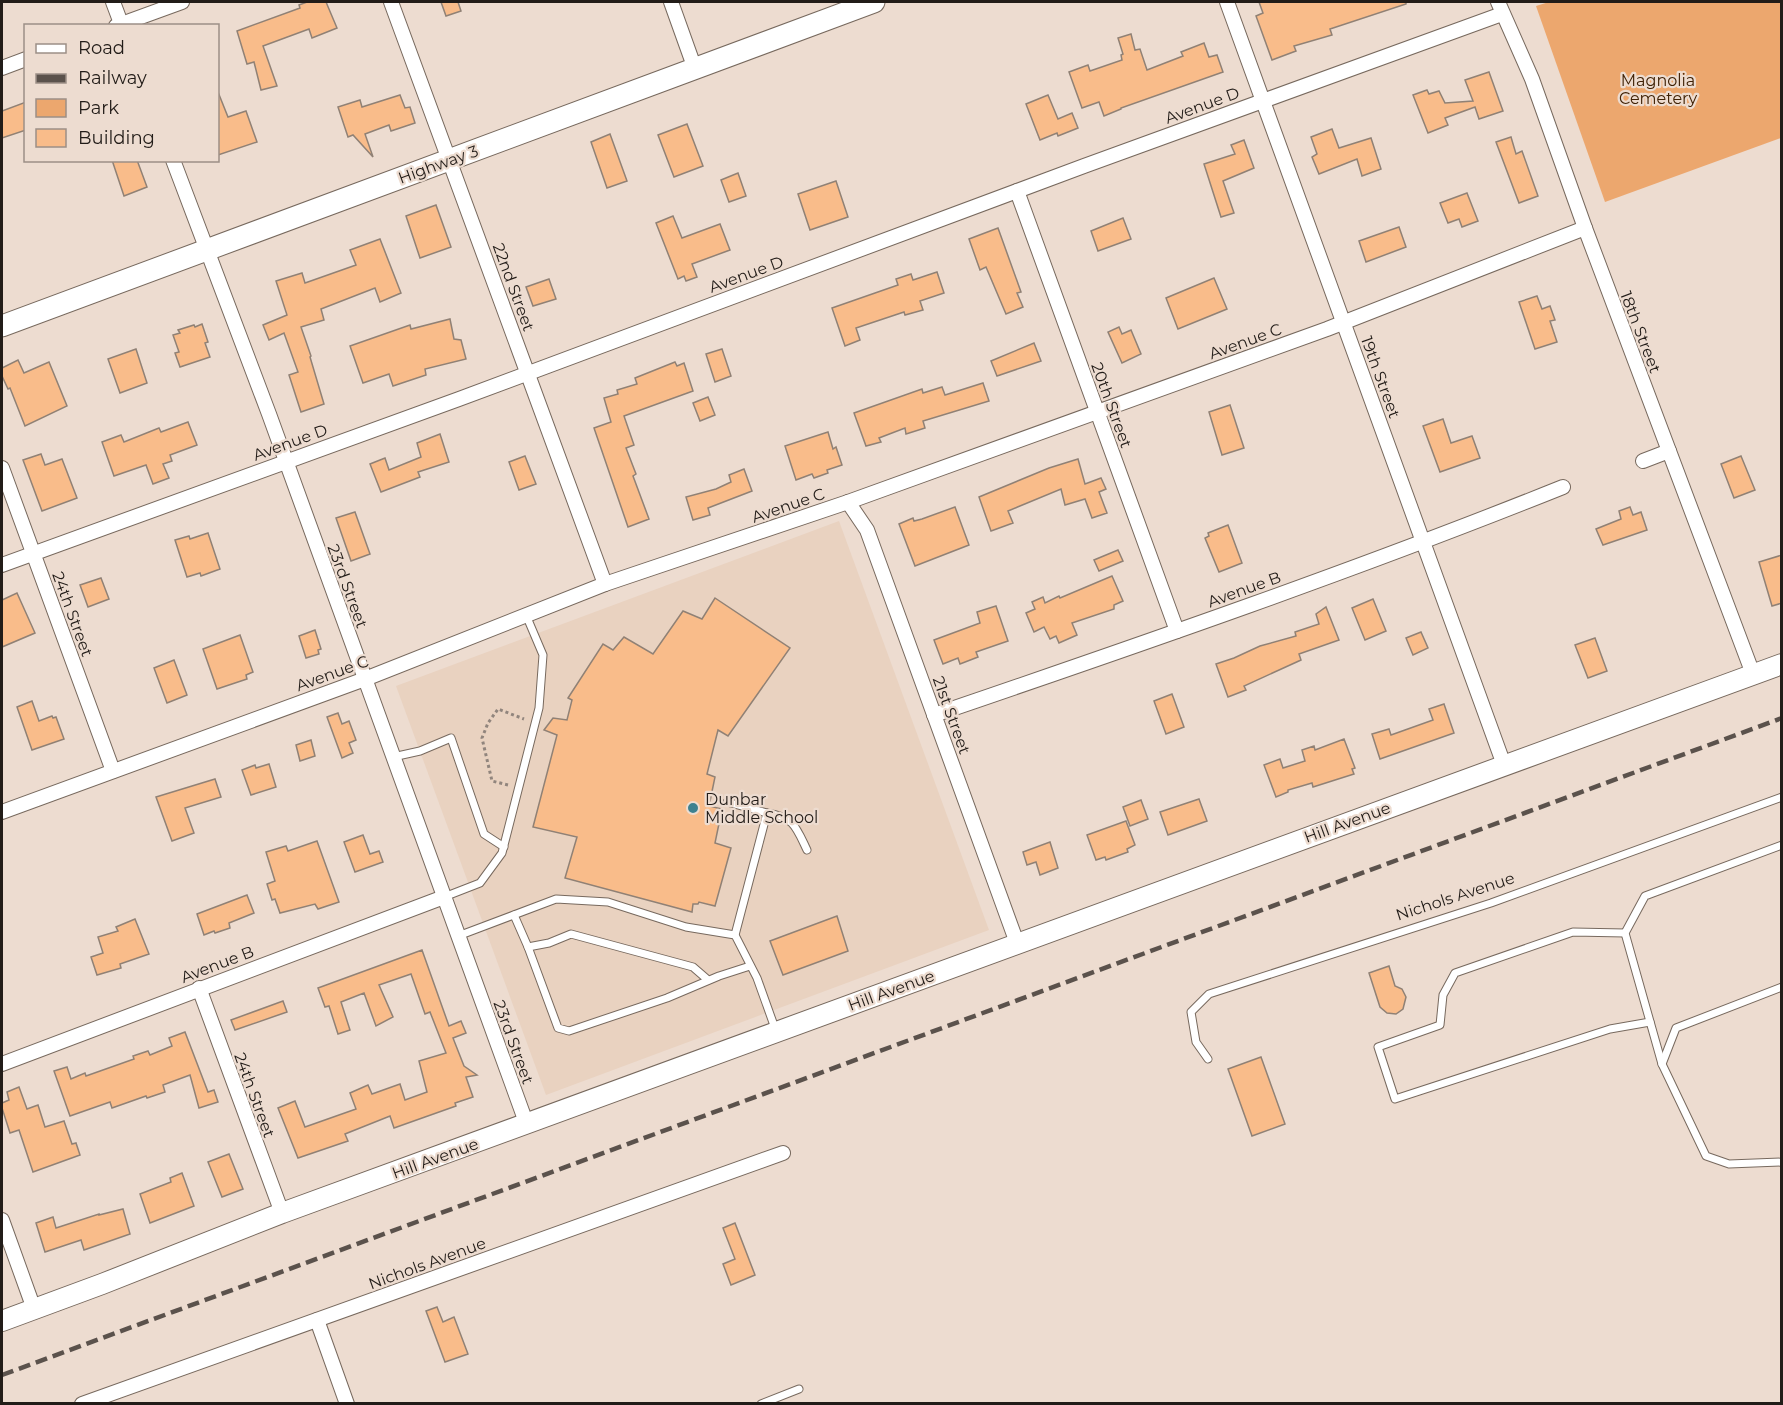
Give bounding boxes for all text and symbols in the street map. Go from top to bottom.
legend [24,24,219,162]
text: Road [78,37,125,59]
text: Railway [78,67,147,89]
park label: Magnolia Cemetery [1619,71,1697,108]
street label: Avenue D [1162,83,1242,128]
text: Park [78,97,119,119]
text: Building [78,127,155,149]
street label: Highway 3 [396,141,481,188]
street label: 22nd Street [489,241,538,334]
street label: Avenue D [706,252,786,297]
street label: 18th Street [1616,289,1665,376]
street label: Avenue C [1206,320,1284,363]
street label: 19th Street [1357,334,1404,421]
street label: 20th Street [1087,360,1136,451]
street label: Avenue D [250,420,330,465]
street label: Avenue C [749,484,827,527]
street label: 23rd Street [324,542,372,631]
street label: Avenue B [1205,567,1283,612]
street label: 24th Street [48,569,97,660]
street label: Avenue C [293,652,371,695]
street label: 21st Street [929,674,975,757]
place label: Dunbar Middle School [705,790,818,827]
street label: Hill Avenue [1301,798,1393,847]
marker: Dunbar Middle School [686,801,700,815]
street label: Nichols Avenue [1393,868,1517,925]
street label: Avenue B [178,942,256,987]
street label: Hill Avenue [845,966,937,1015]
street label: 23rd Street [490,998,538,1087]
street label: 24th Street [230,1050,279,1141]
street label: Hill Avenue [389,1134,481,1183]
street label: Nichols Avenue [366,1233,489,1294]

